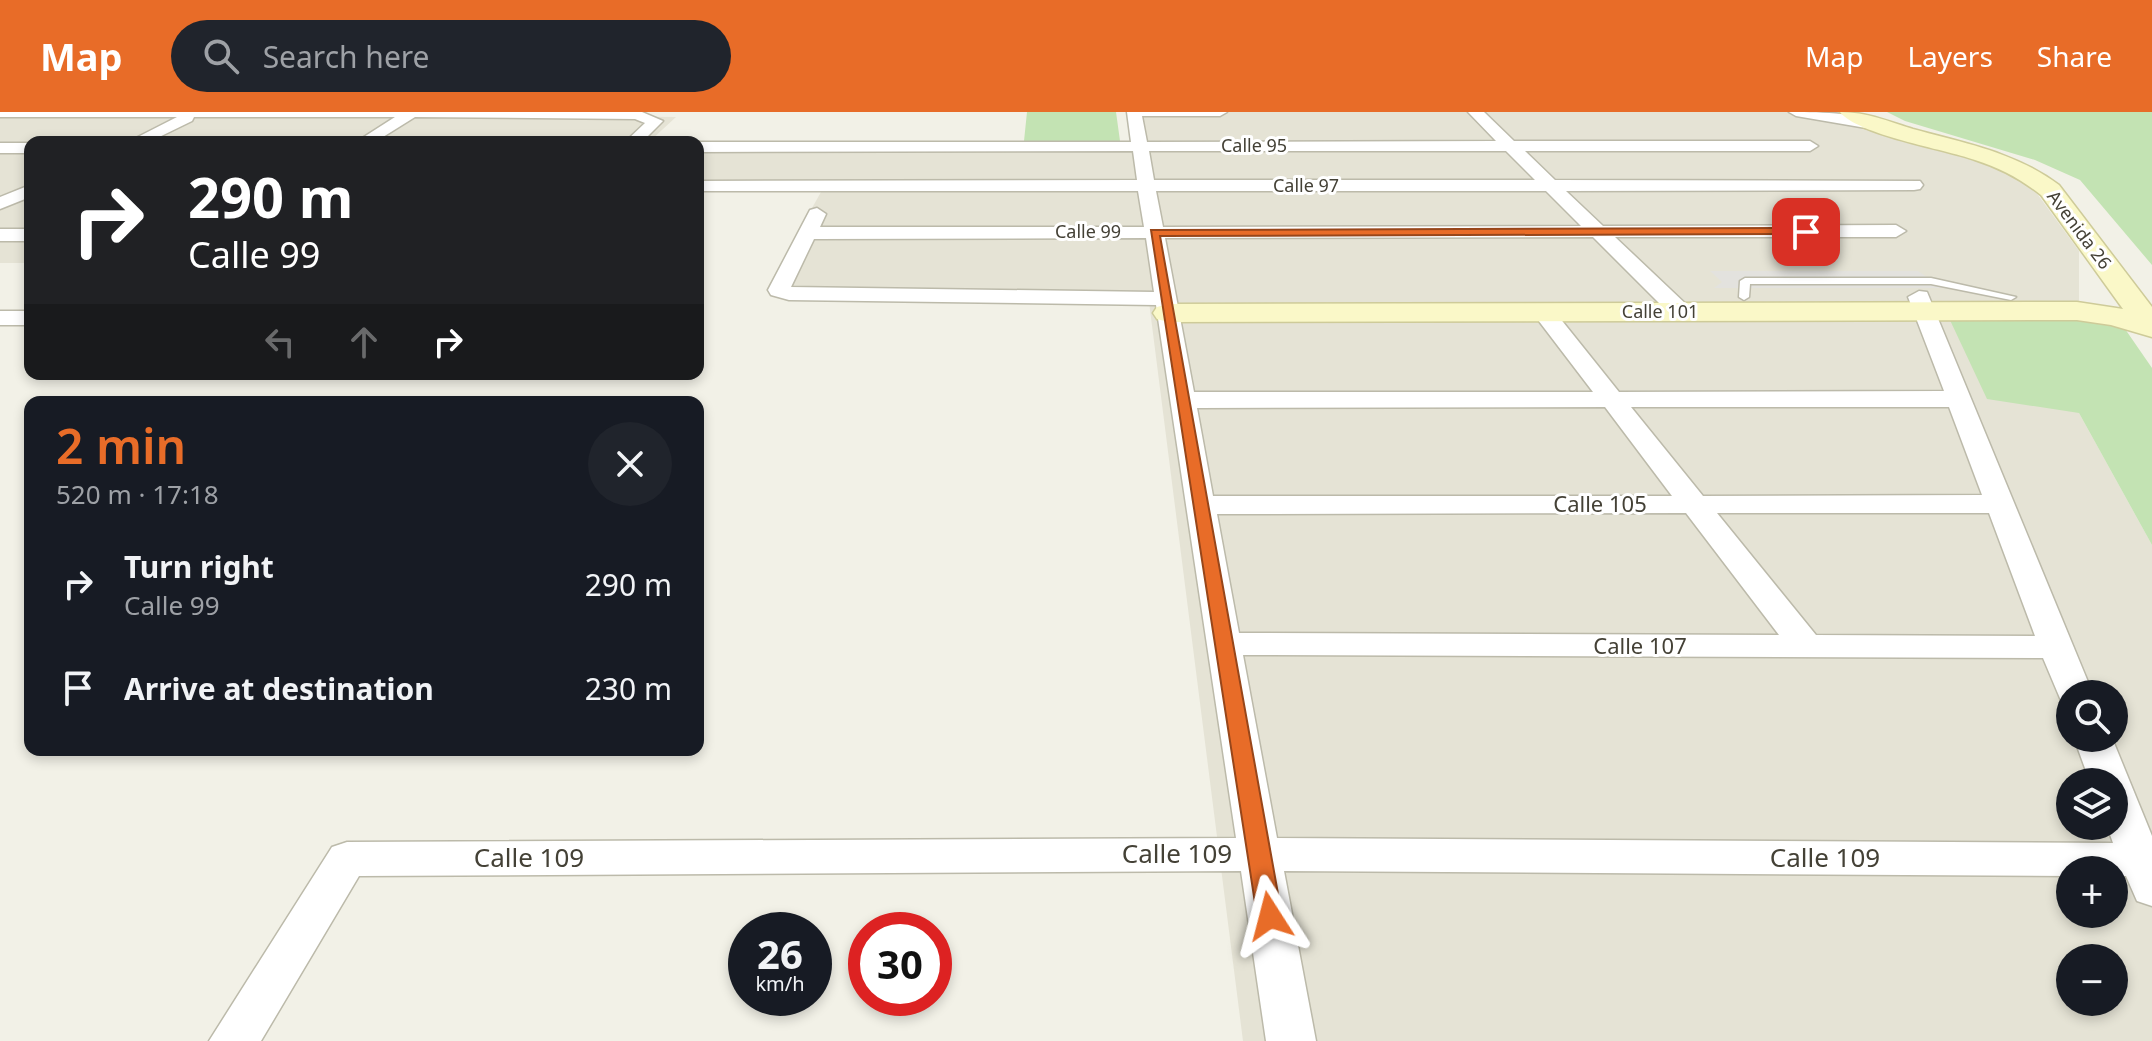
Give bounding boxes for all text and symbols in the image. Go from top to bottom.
search box [171,20,731,92]
text: Map [40,30,123,82]
icon: search [199,34,243,78]
text: Search here [263,36,430,77]
text: Map [1805,37,1863,75]
text: Layers [1907,37,1993,75]
text: Share [2037,37,2112,75]
street label: Calle 95 [1221,133,1287,157]
text: 290 m [188,158,353,234]
icon: right [56,168,160,272]
street label: Calle 97 [1273,173,1339,197]
street label: Avenida 26 [2042,185,2117,274]
pin [1772,198,1840,266]
icon: arrive [1784,210,1828,254]
street label: Calle 99 [1055,219,1121,243]
text: Calle 99 [188,230,320,279]
street label: Calle 101 [1622,299,1698,323]
icon: left [258,320,302,364]
icon: ahead [342,320,386,364]
icon: right [426,320,470,364]
text: 2 min [56,413,186,478]
button: close [588,422,672,506]
text: 520 m · 17:18 [56,476,219,512]
street label: Calle 105 [1553,488,1647,518]
text: Turn right [124,546,274,587]
icon: right [56,562,100,606]
text: 290 m [585,564,672,605]
text: Calle 99 [124,587,220,623]
street label: Calle 107 [1593,630,1687,660]
icon: arrive [56,666,100,710]
text: Arrive at destination [124,668,434,709]
text: 230 m [585,668,672,709]
map controls [2056,680,2128,1016]
button: search [2056,680,2128,752]
button: layers [2056,768,2128,840]
street label: Calle 109 [1122,835,1232,871]
street label: Calle 109 [474,839,584,875]
street label: Calle 109 [1770,839,1880,875]
button: + [2056,856,2128,928]
position arrow [1228,874,1312,958]
speed limit sign: 30 [848,912,952,1016]
text: 26 [757,926,803,981]
button: − [2056,944,2128,1016]
text: km/h [755,970,805,997]

